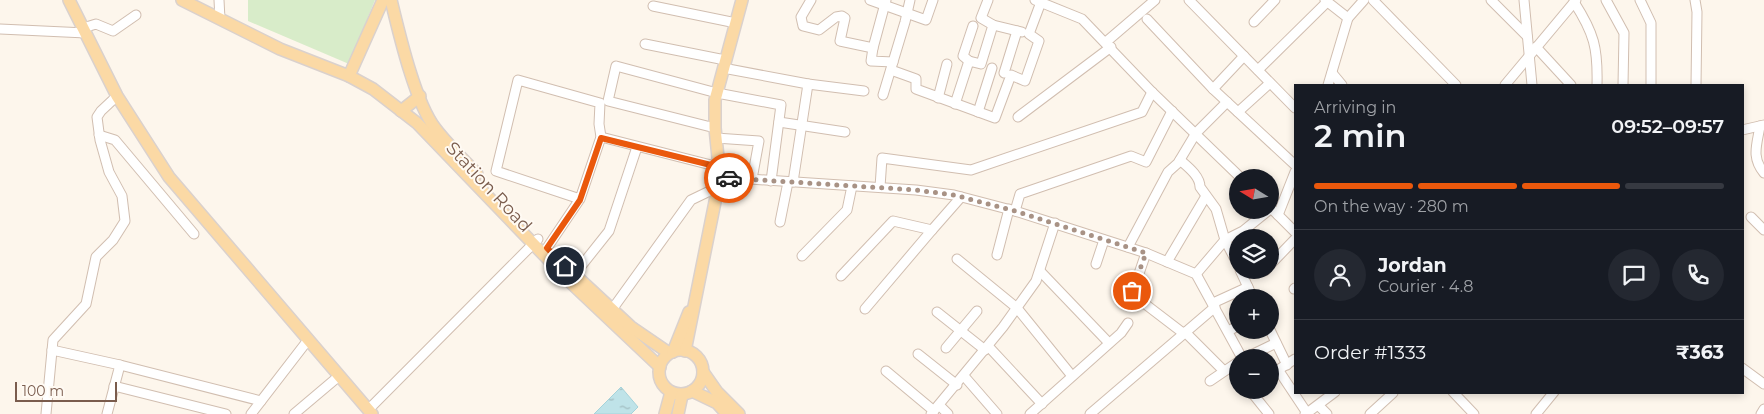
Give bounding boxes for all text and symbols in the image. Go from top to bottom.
text: Arriving in [1314,98,1396,117]
text: 09:52–09:57 [1611,115,1724,138]
text: 2 min [1314,116,1406,155]
street label: Station Road [441,137,537,237]
courier [704,153,754,203]
icon: car [715,164,743,192]
north arrow [1229,169,1279,219]
map controls [1229,169,1279,399]
text: On the way · 280 m [1314,197,1469,216]
button: layers [1229,229,1279,279]
pin [544,245,586,287]
button: person [1314,249,1366,301]
button: chat [1608,249,1660,301]
button: phone [1672,249,1724,301]
icon: home [551,252,579,280]
text: Jordan [1378,254,1447,277]
pin [1111,270,1153,312]
icon: bag [1118,277,1146,305]
text: Courier · 4.8 [1378,277,1474,296]
button: + [1229,289,1279,339]
text: Order #1333 [1314,341,1426,364]
text: ₹363 [1676,341,1724,364]
button: − [1229,349,1279,399]
scale bar [15,379,118,402]
text: 100 m [22,382,64,400]

